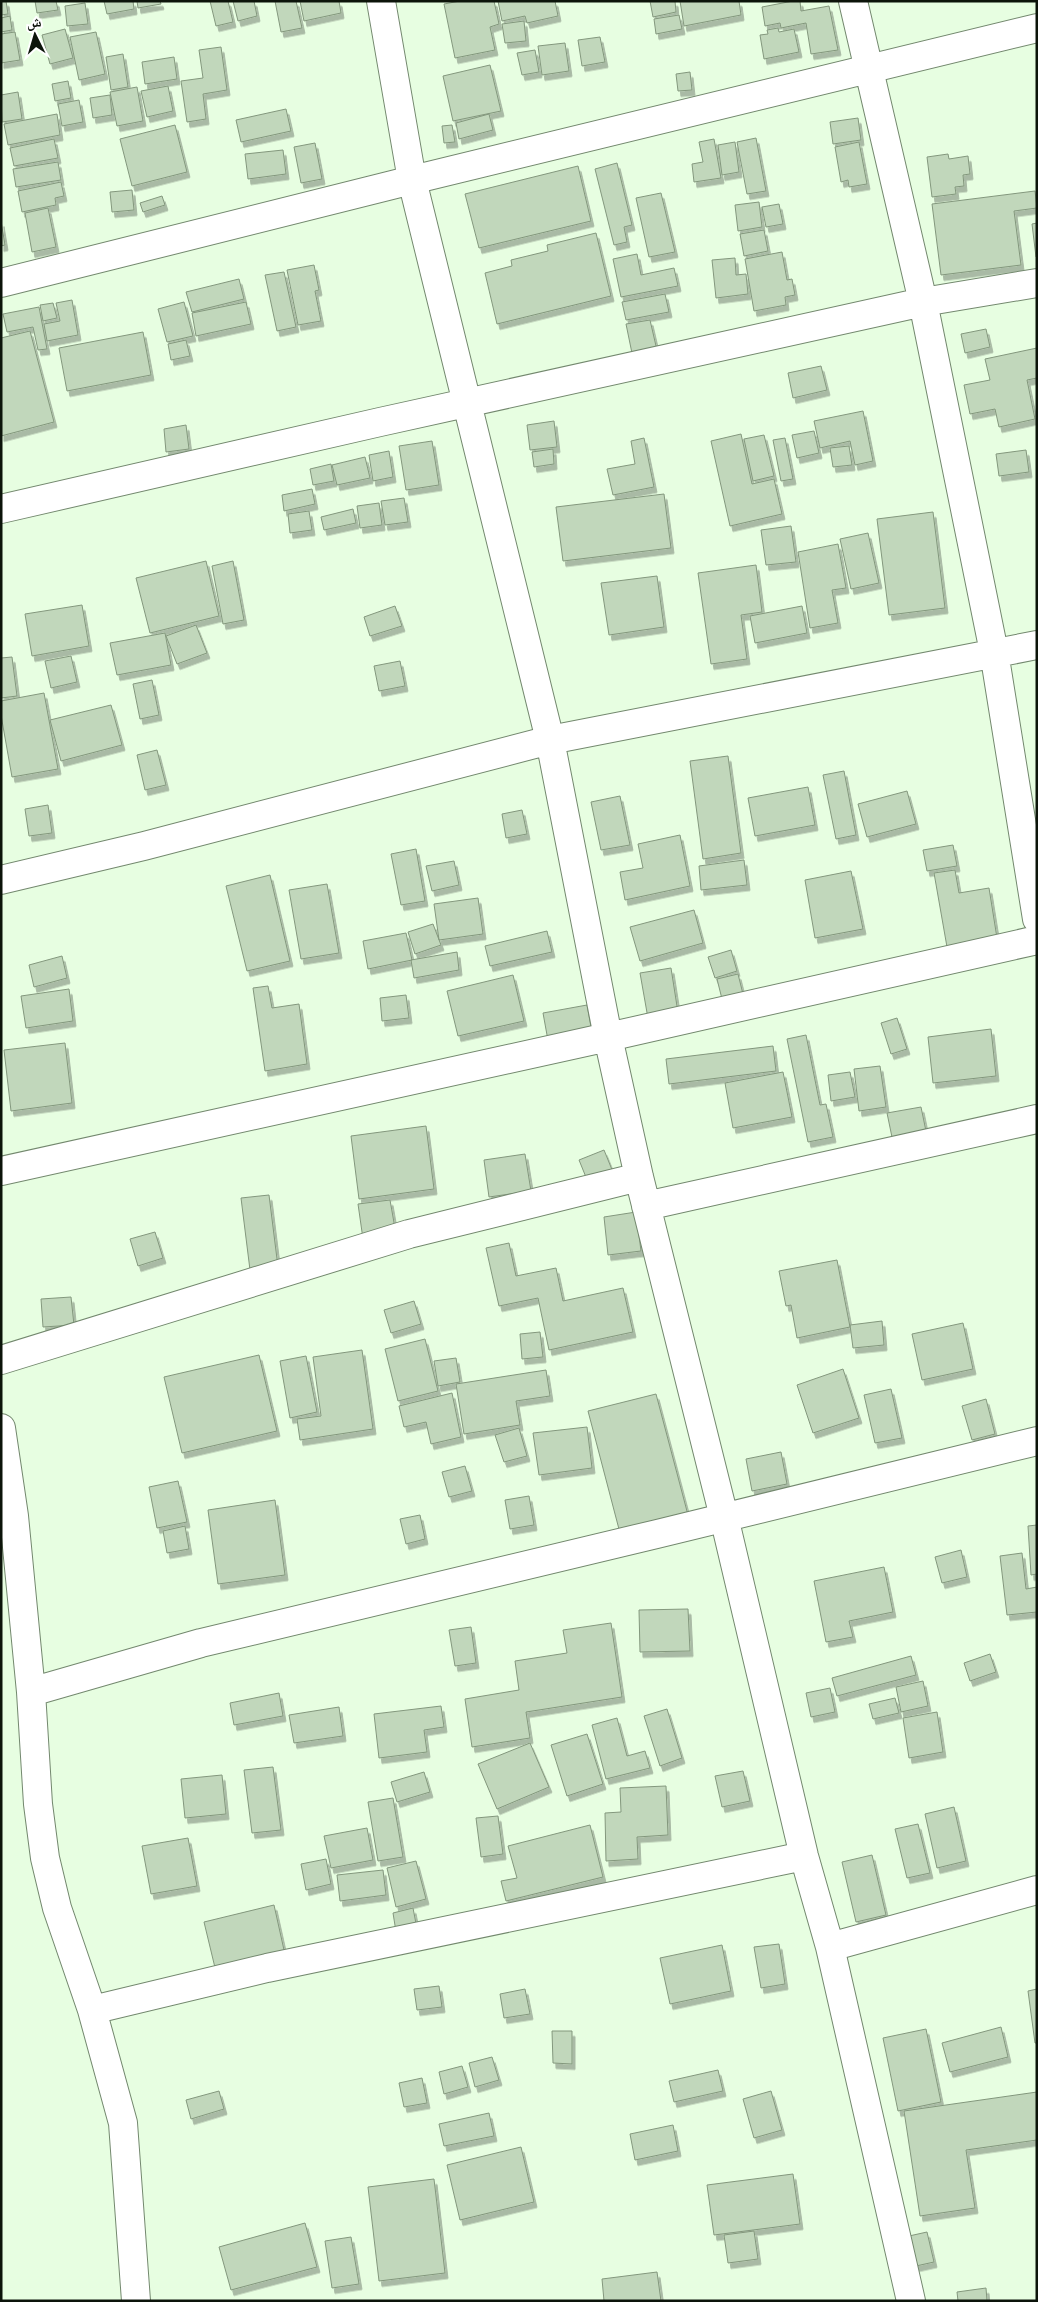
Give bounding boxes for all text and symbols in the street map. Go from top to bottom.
north arrow [10,10,60,60]
text: ش [26,13,42,32]

